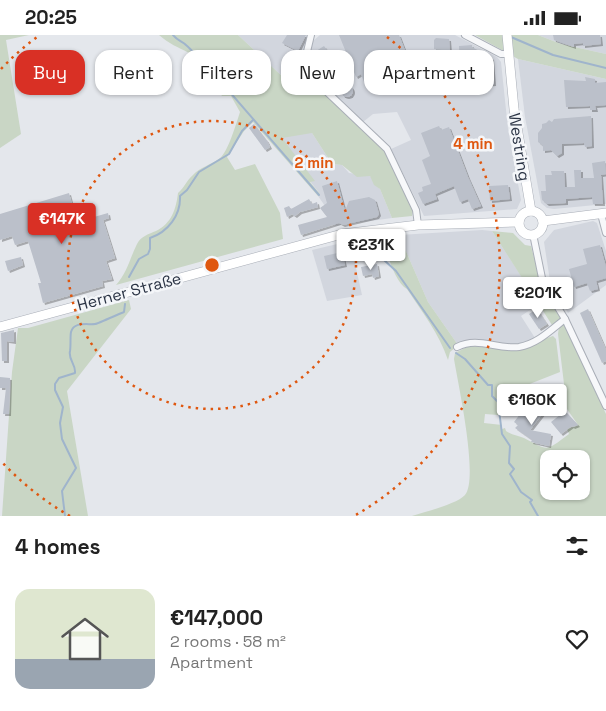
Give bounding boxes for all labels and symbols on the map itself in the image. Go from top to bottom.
street label: Westring [504,111,535,183]
text: 4 min [453,134,493,153]
text: 2 min [295,153,333,172]
pin: €147K [27,203,97,245]
pin: €231K [336,229,406,271]
centre of rings [203,256,221,274]
street label: Herner Straße [75,267,184,315]
pin: €201K [503,277,573,319]
pin: €160K [497,383,567,426]

